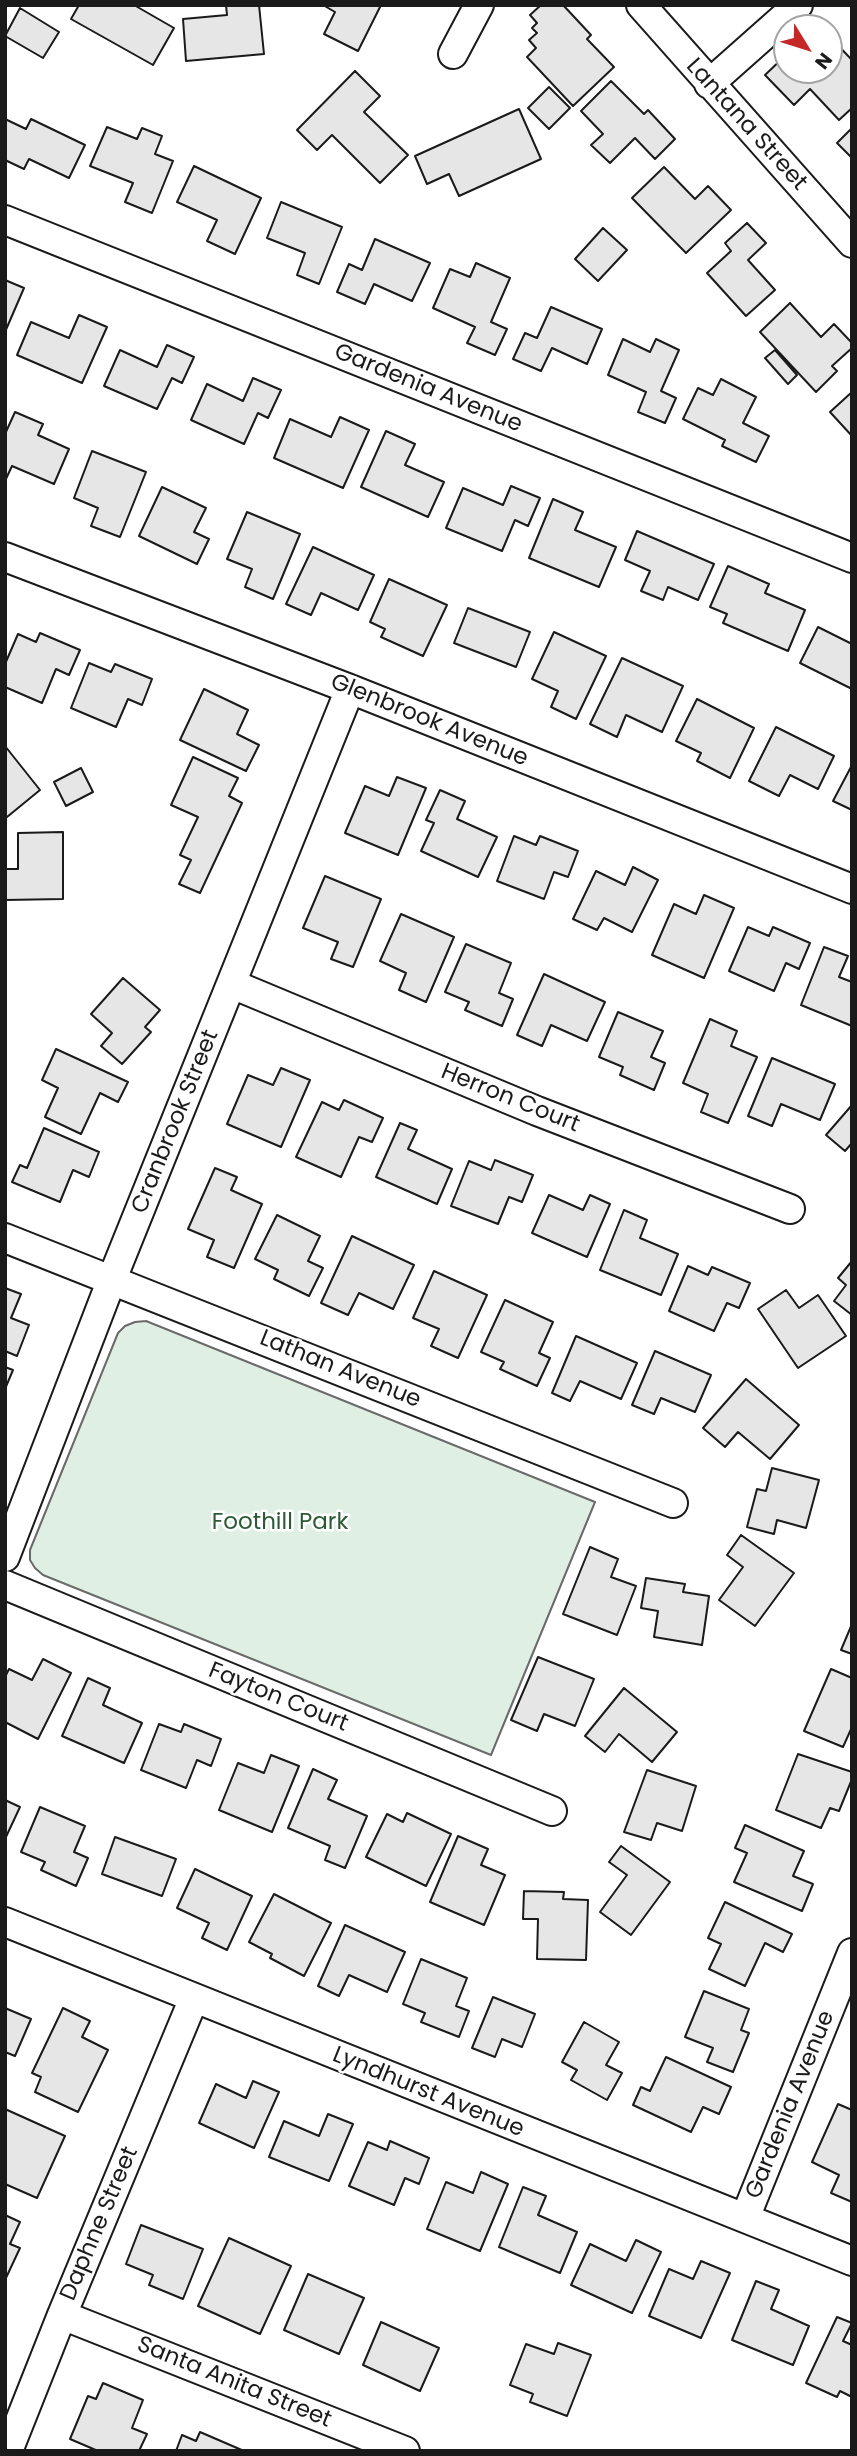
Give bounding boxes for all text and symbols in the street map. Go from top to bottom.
north arrow [773,14,843,84]
text: N [808,47,838,75]
street label: Lantana Street [680,53,812,197]
street label: Gardenia Avenue [330,339,526,439]
street label: Glenbrook Avenue [326,669,532,773]
street label: Cranbrook Street [127,1026,225,1218]
street label: Herron Court [437,1059,583,1139]
street label: Lathan Avenue [255,1325,425,1415]
park label: Foothill Park [212,1509,348,1537]
street label: Fayton Court [204,1657,352,1739]
street label: Gardenia Avenue [741,2007,841,2203]
street label: Lyndhurst Avenue [328,2042,528,2144]
street label: Daphne Street [55,2143,145,2305]
street label: Santa Anita Street [133,2331,335,2435]

